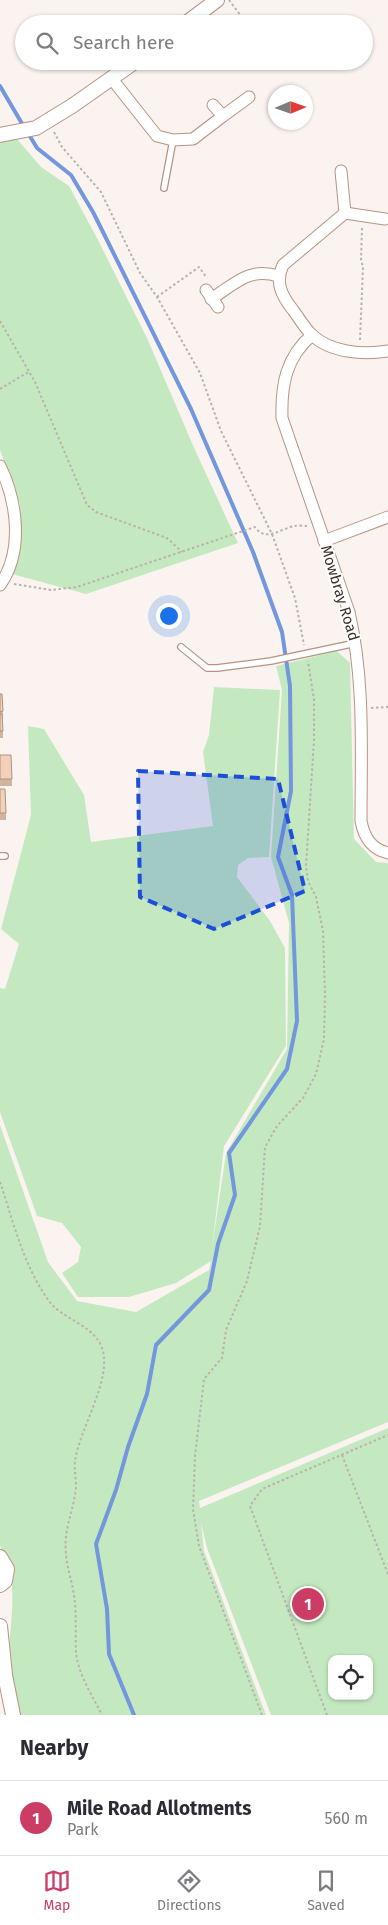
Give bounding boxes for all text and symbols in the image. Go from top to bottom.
search box [15,15,373,70]
icon: search [33,29,61,57]
text: Search here [73,31,174,54]
north arrow [268,85,313,130]
street label: Mowbray Road [317,543,363,643]
your location [156,603,182,629]
pin: 1 [292,1585,324,1623]
map controls [328,1655,373,1700]
button: locate [328,1655,373,1700]
text: Nearby [20,1735,88,1761]
text: Mile Road Allotments [67,1797,251,1820]
text: 1 [32,1809,40,1828]
text: 560 m [325,1809,368,1828]
text: Park [67,1820,99,1839]
tab: Map [43,1867,71,1914]
tab: Directions [157,1867,221,1914]
tab: Saved [307,1867,345,1914]

